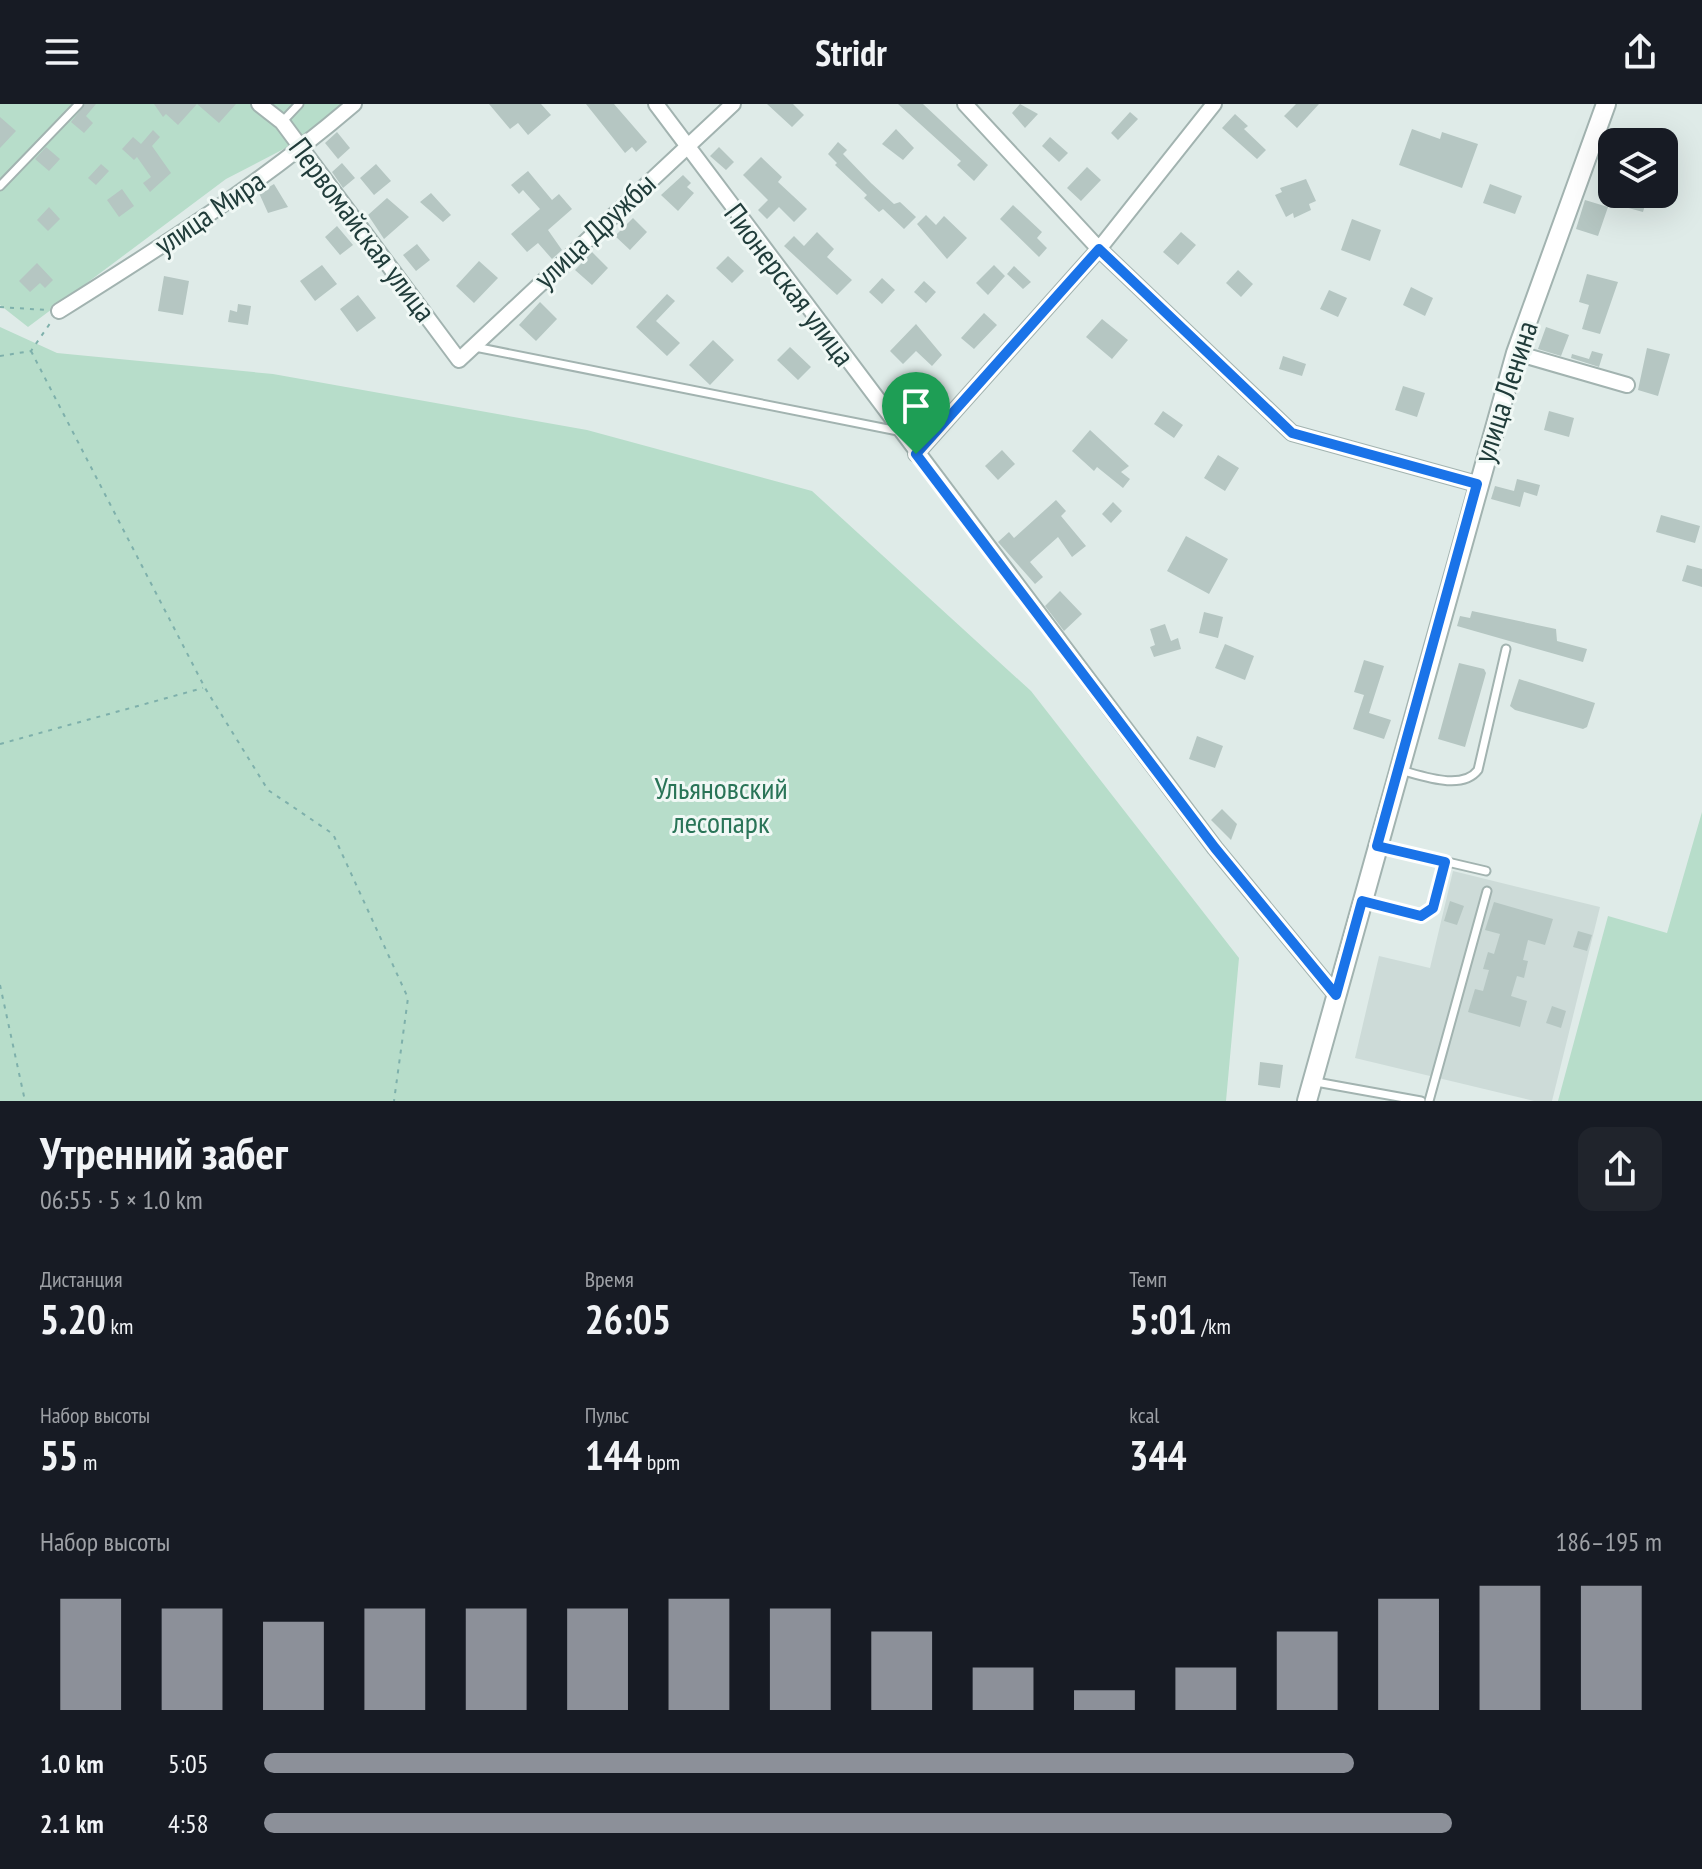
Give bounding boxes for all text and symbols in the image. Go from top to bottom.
text: Stridr [815,29,887,76]
icon: menu [40,30,84,74]
icon: share [1618,30,1662,74]
map controls [1598,128,1678,208]
button: layers [1598,128,1678,208]
street label: Первомайская улица [281,129,445,329]
street label: улица Мира [146,161,272,263]
street label: улица Дружбы [525,164,663,296]
street label: Пионерская улица [716,195,864,373]
street label: улица Ленина [1463,316,1546,467]
pin [882,372,950,454]
icon: arrive [894,384,938,428]
park label: Ульяновский лесопарк [654,768,788,841]
text: Утренний забег [40,1124,288,1181]
button: share [1578,1127,1662,1211]
text: 06:55 · 5 × 1.0 km [40,1183,203,1216]
text: Дистанция [40,1265,122,1293]
text: Время [585,1265,634,1293]
text: Темп [1129,1265,1167,1293]
text: 5.20 [40,1293,106,1345]
text: 26:05 [585,1293,671,1345]
text: 5:01 [1129,1293,1197,1345]
text: km [106,1312,133,1340]
text: /km [1197,1312,1231,1340]
text: Набор высоты [40,1401,150,1429]
text: Пульс [585,1401,629,1429]
text: kcal [1129,1401,1159,1429]
text: 55 [40,1429,78,1481]
text: 144 [585,1429,642,1481]
text: 344 [1129,1429,1187,1481]
text: m [78,1448,97,1476]
text: bpm [642,1448,680,1476]
text: Набор высоты [40,1525,170,1558]
text: 186–195 m [1556,1525,1662,1558]
text: 1.0 km [40,1747,104,1780]
text: 5:05 [168,1747,208,1780]
text: 2.1 km [40,1807,104,1840]
text: 4:58 [168,1807,208,1840]

